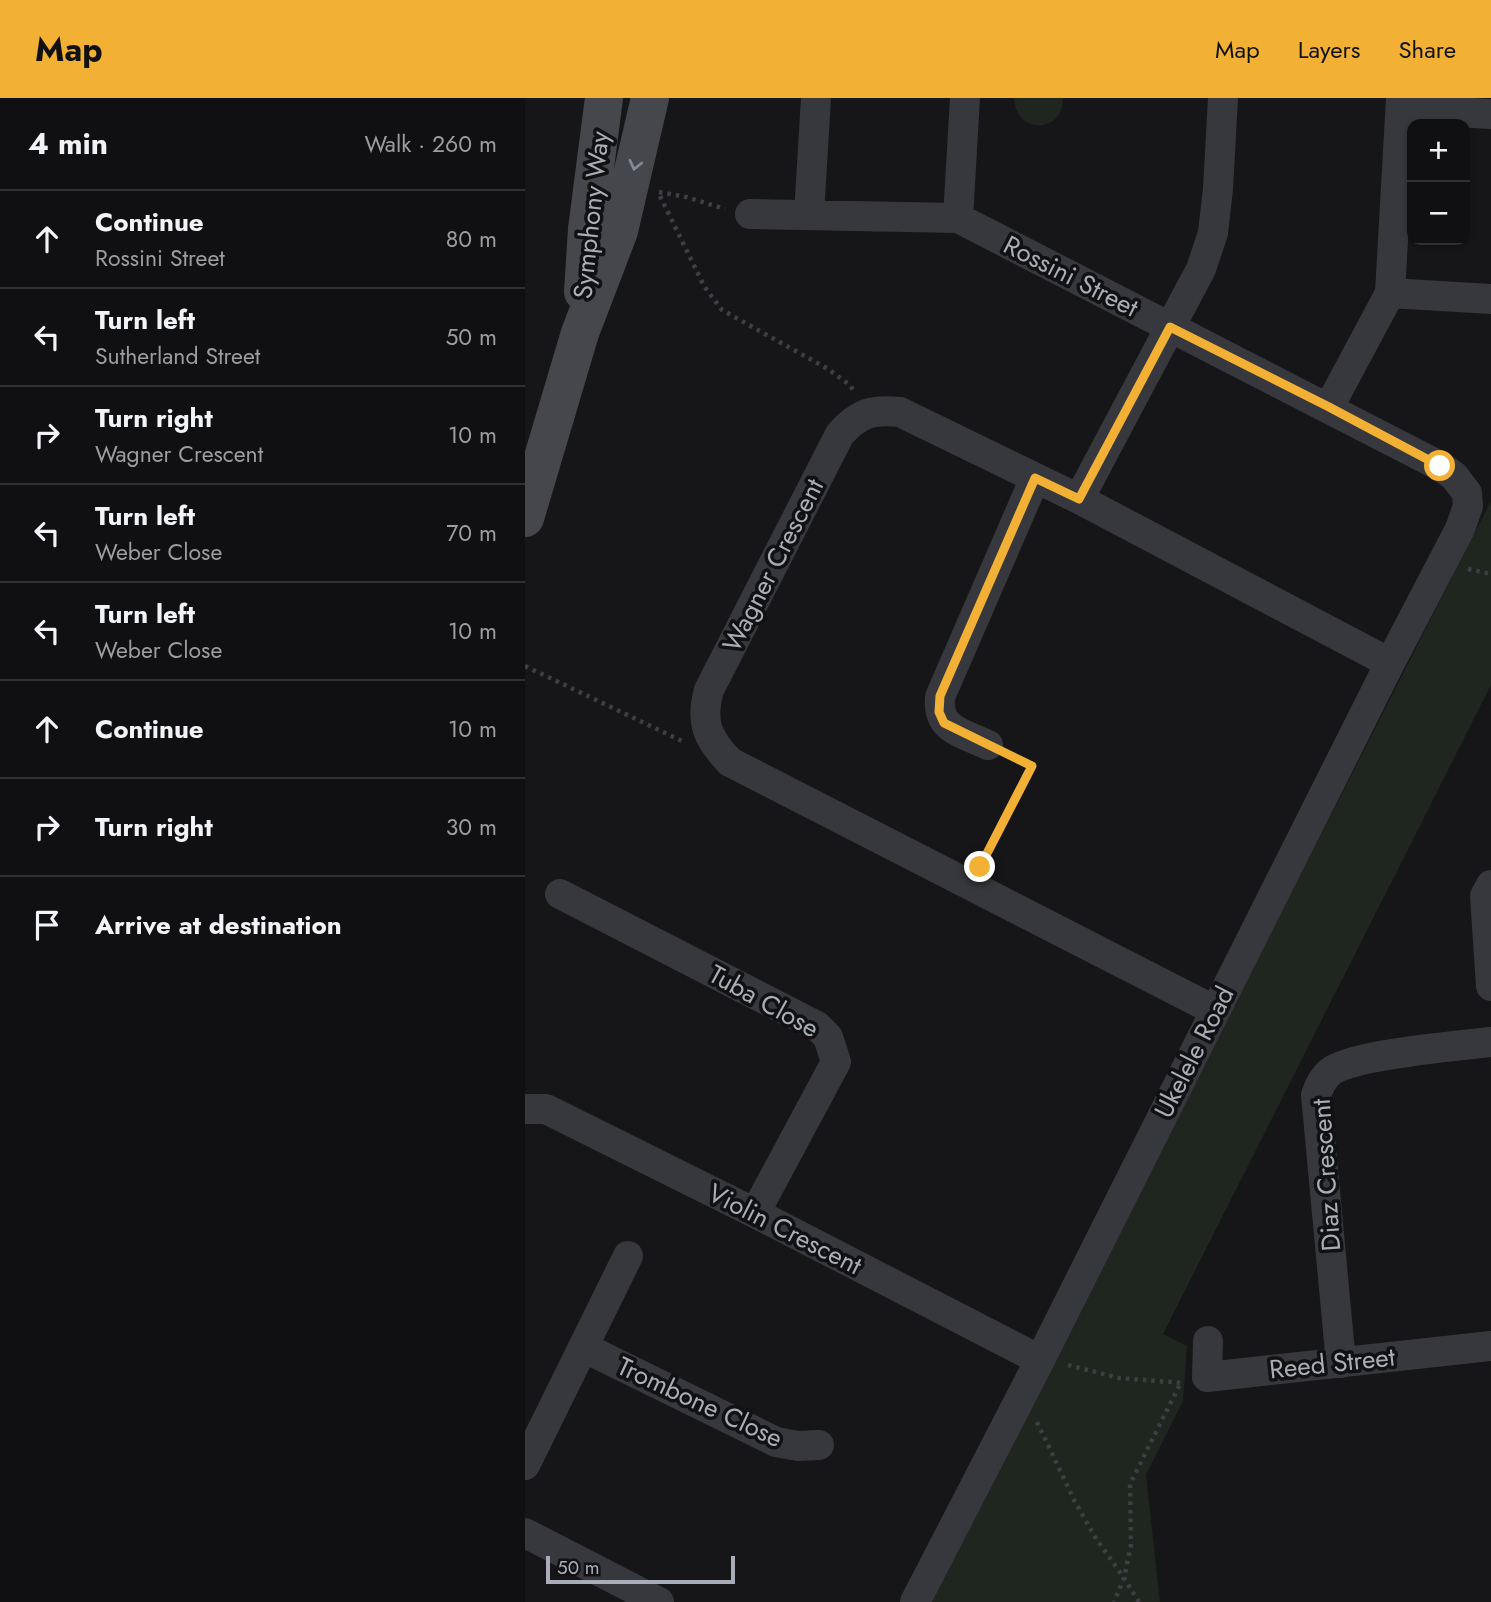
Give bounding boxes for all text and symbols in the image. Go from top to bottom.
text: Map [35,26,103,73]
text: Map [1215,32,1260,67]
text: Layers [1298,32,1360,67]
text: Share [1398,32,1456,67]
map controls [1407,119,1470,245]
button: + [1407,119,1470,182]
text: 4 min [28,122,108,165]
text: Walk · 260 m [364,127,497,161]
street label: Symphony Way [563,129,619,301]
one-way arrow [628,159,643,171]
button: − [1407,182,1470,245]
text: Continue [95,203,204,241]
icon: ahead [28,220,66,258]
text: 80 m [446,222,497,256]
street label: Rossini Street [997,226,1146,327]
text: Rossini Street [95,241,225,275]
text: Turn left [95,301,195,339]
icon: left [28,318,66,356]
text: 50 m [445,320,497,354]
text: Sutherland Street [95,339,260,373]
text: Turn right [95,399,213,437]
icon: right [28,416,66,454]
text: 10 m [448,418,497,452]
text: Wagner Crescent [95,437,263,471]
route start [1424,450,1455,481]
street label: Wagner Crescent [713,471,833,658]
text: Turn left [95,497,195,535]
icon: left [28,514,66,552]
text: 70 m [446,516,497,550]
text: Weber Close [95,535,222,569]
text: Turn left [95,595,195,633]
icon: left [28,612,66,650]
text: 10 m [448,614,497,648]
text: Weber Close [95,633,222,667]
icon: ahead [28,710,66,748]
text: Continue [95,710,204,748]
text: 10 m [448,712,497,746]
icon: right [28,808,66,846]
text: Turn right [95,808,213,846]
text: 30 m [446,810,497,844]
route end [964,851,995,882]
icon: arrive [28,906,66,944]
text: Arrive at destination [95,906,342,944]
street label: Tuba Close [702,955,826,1047]
street label: Ukelele Road [1145,980,1243,1124]
street label: Diaz Crescent [1302,1097,1350,1252]
street label: Violin Crescent [701,1174,869,1284]
street label: Reed Street [1267,1337,1397,1388]
street label: Trombone Close [611,1347,789,1457]
scale bar [546,1553,735,1585]
text: 50 m [557,1554,600,1581]

